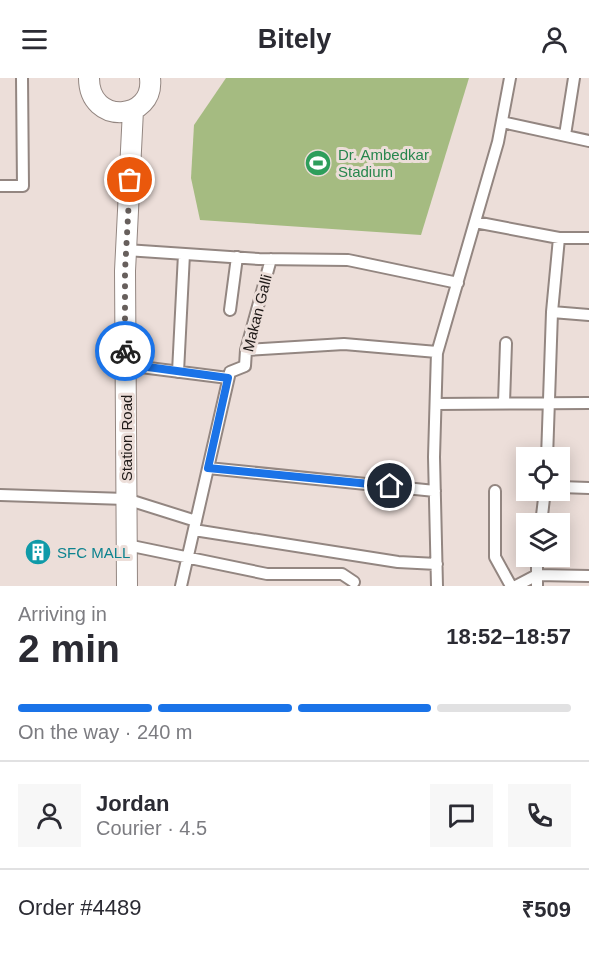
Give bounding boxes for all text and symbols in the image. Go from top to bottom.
icon: menu [18,23,51,56]
icon: person [538,23,571,56]
text: Bitely [258,24,331,54]
place label: Dr. Ambedkar Stadium [338,146,429,180]
sports icon: Dr. Ambedkar Stadium [303,148,333,178]
pin [104,154,155,205]
icon: bag [113,163,146,196]
street label: Makan Galli [239,273,275,353]
courier [95,321,155,381]
icon: bike [109,335,142,368]
street label: Station Road [118,395,135,481]
map controls [516,447,570,567]
button: locate [516,447,570,501]
pin [364,460,415,511]
icon: home [373,469,406,502]
button: layers [516,513,570,567]
building icon: SFC MALL [23,537,53,567]
place label: SFC MALL [57,544,130,561]
text: Arriving in [18,603,107,625]
text: 18:52–18:57 [446,624,571,649]
text: 2 min [18,627,120,670]
text: On the way · 240 m [18,721,193,743]
button: person [18,784,81,847]
button: chat [430,784,493,847]
button: phone [508,784,571,847]
text: Jordan [96,791,169,816]
text: Courier · 4.5 [96,817,207,839]
text: Order #4489 [18,895,142,920]
text: ₹509 [522,897,571,922]

